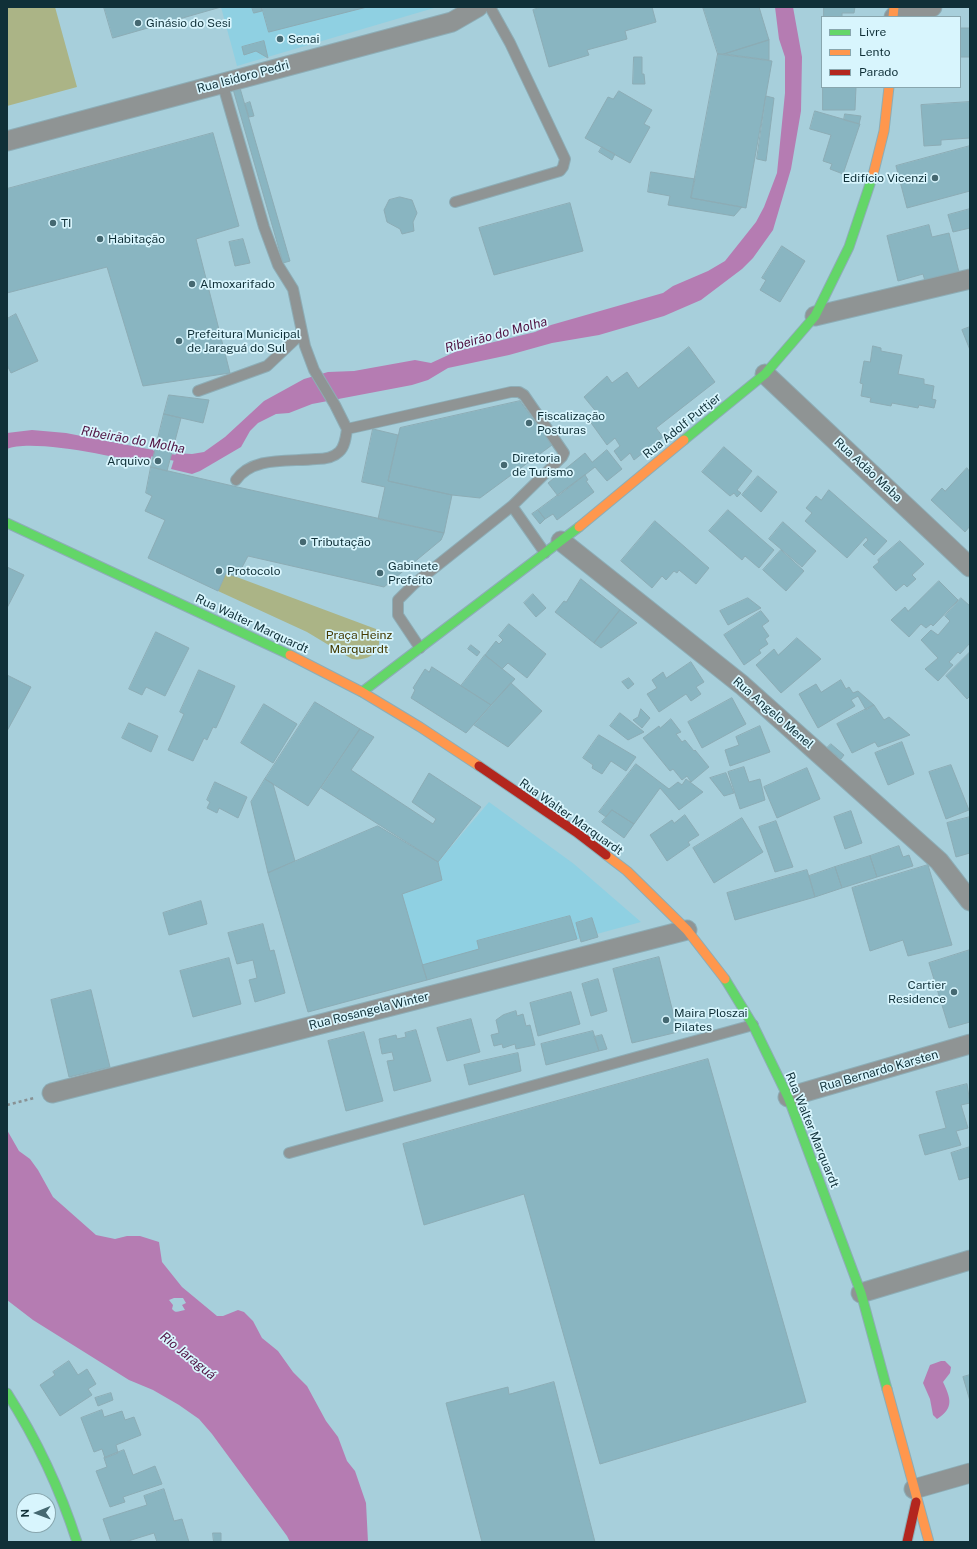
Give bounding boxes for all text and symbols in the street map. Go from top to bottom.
place label: Ginásio do Sesi [146,16,231,30]
legend [821,16,961,88]
marker: Ginásio do Sesi [133,18,143,28]
text: Livre [859,25,886,39]
place label: Senai [288,32,319,46]
marker: Senai [275,34,285,44]
text: Lento [859,45,890,59]
street label: Rua Isidoro Pedri [196,58,290,96]
text: Parado [859,65,898,79]
place label: Edifício Vicenzi [843,171,927,185]
marker: Edifício Vicenzi [930,173,940,183]
place label: TI [61,216,72,230]
marker: TI [48,218,58,228]
place label: Habitação [108,232,165,246]
marker: Habitação [95,234,105,244]
place label: Almoxarifado [200,277,275,291]
marker: Almoxarifado [187,279,197,289]
water label: Ribeirão do Molha [443,314,549,356]
place label: Prefeitura Municipal de Jaraguá do Sul [187,327,300,355]
marker: Prefeitura Municipal de Jaraguá do Sul [174,336,184,346]
street label: Rua Adolf Puttjer [640,390,724,462]
place label: Fiscalização Posturas [537,409,605,437]
marker: Fiscalização Posturas [524,418,534,428]
water label: Ribeirão do Molha [80,423,186,457]
street label: Rua Adão Maba [831,435,905,505]
place label: Diretoria de Turismo [512,451,573,479]
place label: Arquivo [107,454,150,468]
marker: Arquivo [153,456,163,466]
marker: Diretoria de Turismo [499,460,509,470]
place label: Tributação [311,535,371,549]
marker: Tributação [298,537,308,547]
place label: Gabinete Prefeito [388,559,438,587]
place label: Protocolo [227,564,280,578]
marker: Protocolo [214,566,224,576]
marker: Gabinete Prefeito [375,568,385,578]
street label: Rua Walter Marquardt [193,591,311,657]
park label: Praça Heinz Marquardt [326,628,392,656]
street label: Rua Angelo Menel [730,674,816,752]
street label: Rua Walter Marquardt [516,776,626,858]
place label: Cartier Residence [888,978,946,1006]
marker: Cartier Residence [949,987,959,997]
street label: Rua Rosangela Winter [307,989,431,1033]
place label: Maira Ploszai Pilates [674,1006,747,1034]
marker: Maira Ploszai Pilates [661,1015,671,1025]
street label: Rua Bernardo Karsten [818,1047,940,1095]
street label: Rua Walter Marquardt [782,1070,842,1190]
water label: Rio Jaraguá [157,1329,219,1383]
north arrow [16,1493,56,1533]
text: N [19,1509,31,1518]

